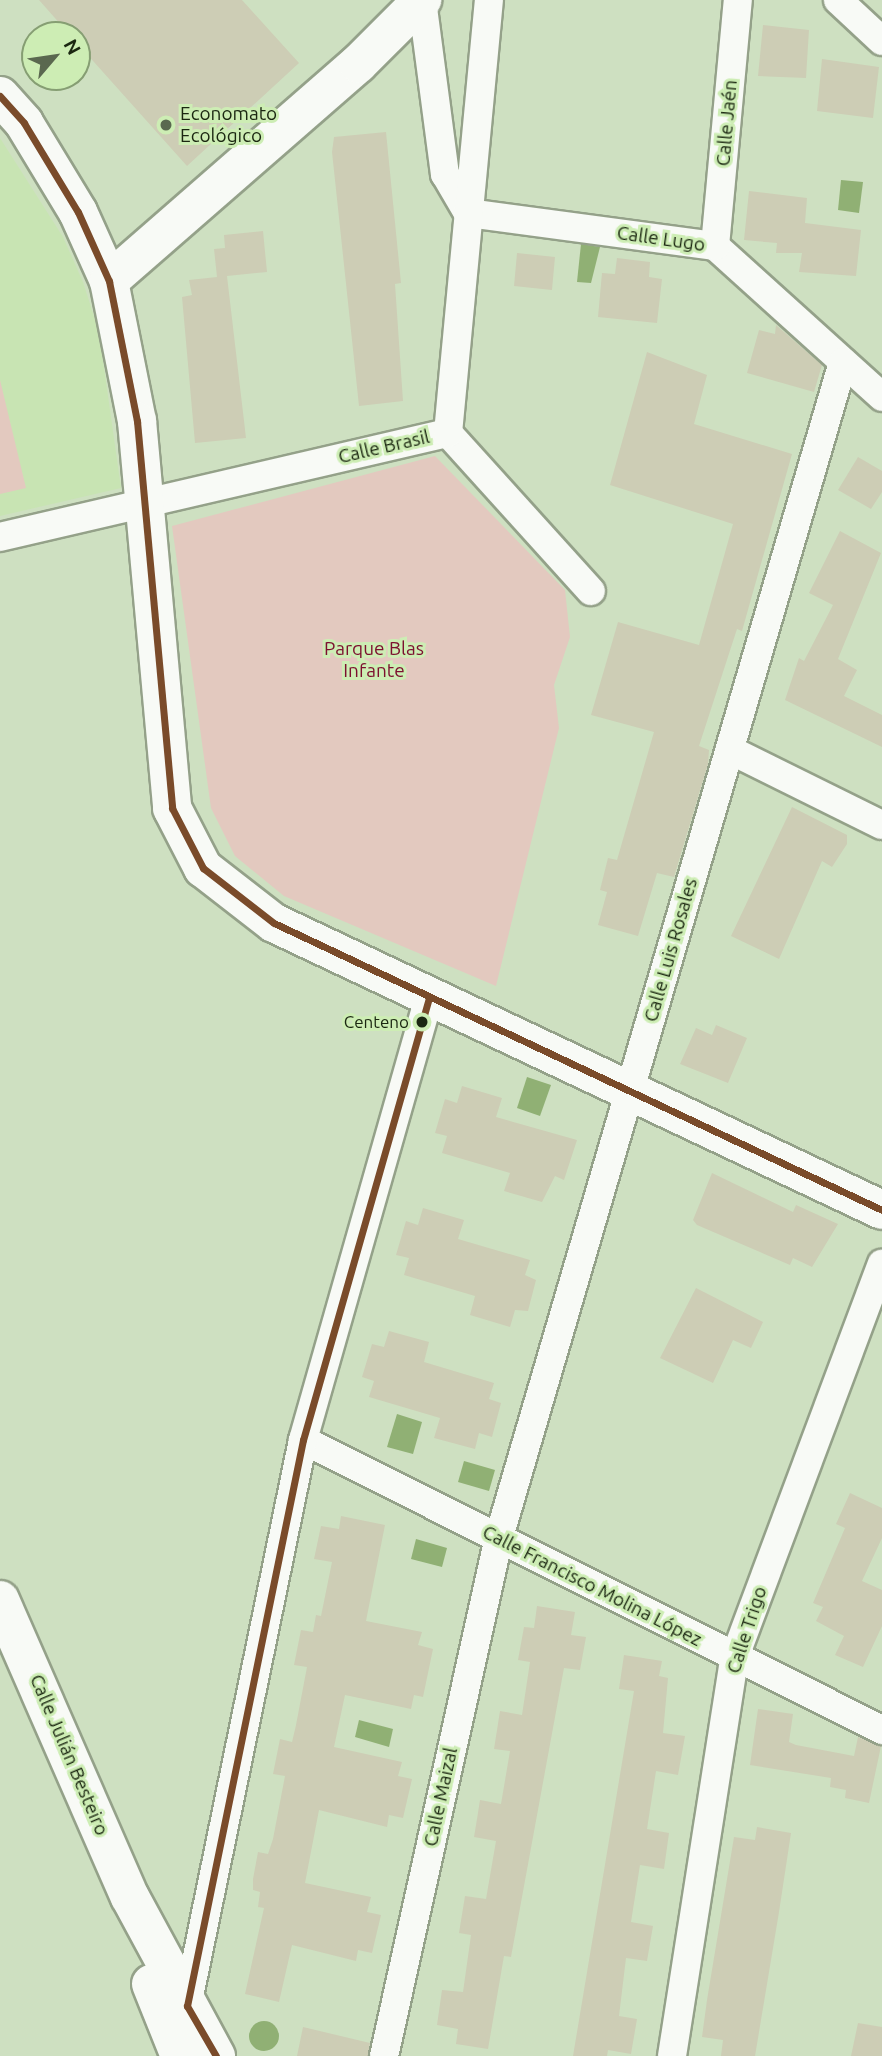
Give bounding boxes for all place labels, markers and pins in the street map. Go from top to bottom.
place label: Economato Ecológico [180,103,277,147]
marker: Economato Ecológico [158,117,174,133]
place label: Centeno [344,1012,409,1032]
marker: Centeno [415,1015,429,1029]

